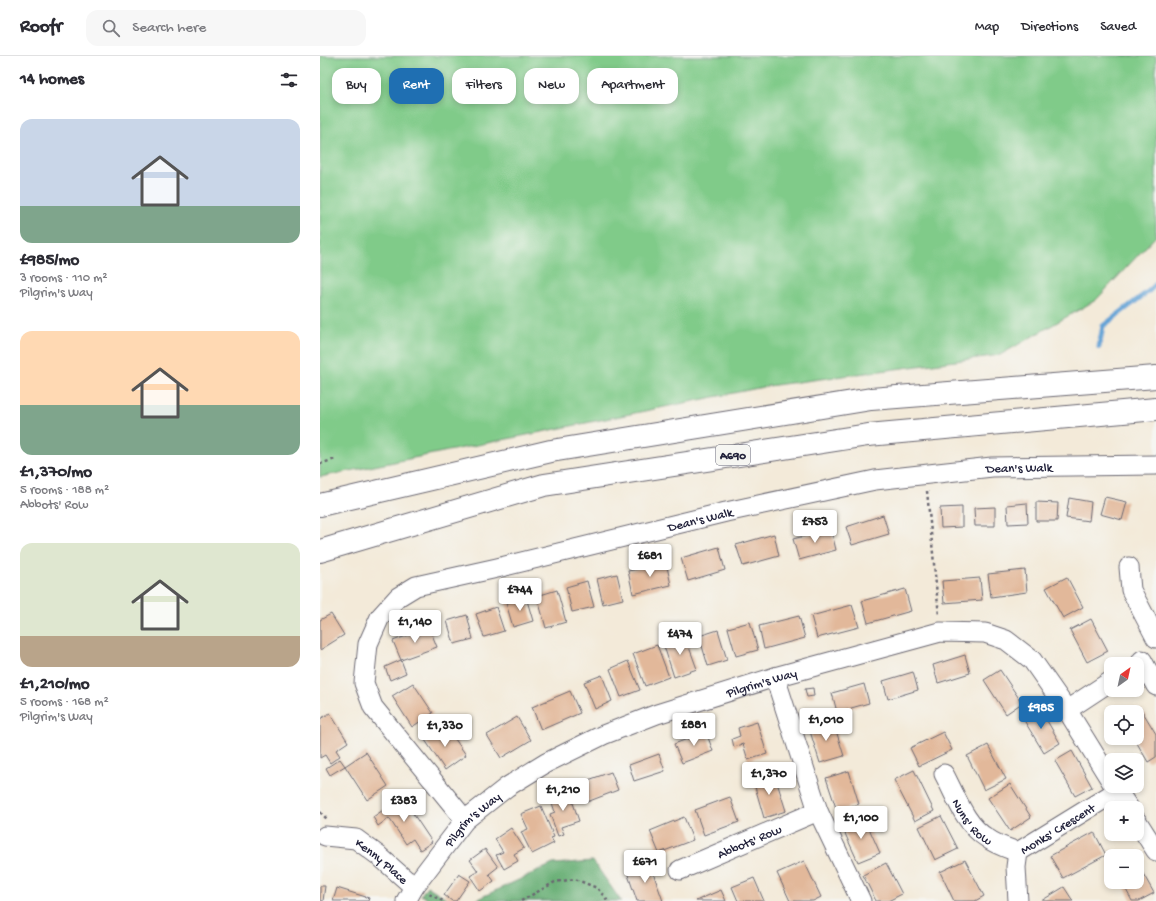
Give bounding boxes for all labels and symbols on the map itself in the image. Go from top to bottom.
road number: A690 [716,445,750,465]
street label: Dean's Walk [984,461,1054,478]
street label: Dean's Walk [665,505,736,536]
pin: £753 [791,510,839,544]
pin: £681 [626,544,674,578]
pin: £744 [496,578,544,612]
pin: £1,140 [382,610,448,644]
pin: £474 [656,622,704,656]
north arrow [1104,657,1144,697]
street label: Pilgrim's Way [724,666,799,702]
pin: £985 [1017,696,1065,730]
pin: £1,010 [793,708,859,742]
pin: £881 [670,713,718,747]
pin: £1,330 [412,714,478,748]
pin: £1,370 [736,762,802,796]
pin: £1,210 [530,778,596,812]
pin: £383 [380,789,428,823]
street label: Pilgrim's Way [442,790,505,851]
street label: Nuns' Row [948,797,995,849]
street label: Monks' Crescent [1018,801,1100,859]
pin: £1,100 [828,806,894,840]
street label: Abbots' Row [716,822,784,863]
street label: Kenny Place [351,836,410,888]
pin: £671 [621,850,669,884]

